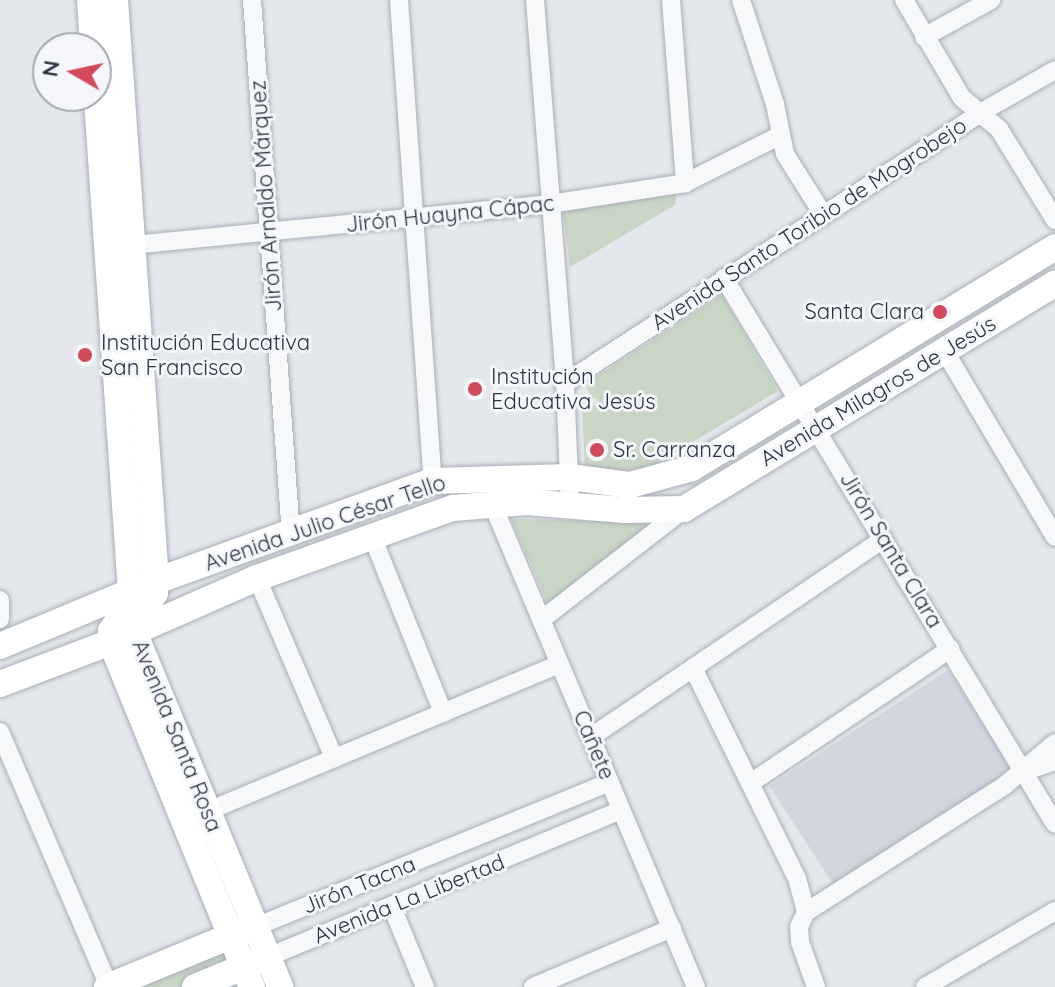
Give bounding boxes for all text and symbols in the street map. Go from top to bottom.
north arrow [32,32,112,112]
text: N [35,58,65,79]
street label: Jirón Arnaldo Márquez [245,79,287,313]
street label: Avenida Santo Toribio de Mogrobejo [646,112,972,336]
street label: Jirón Huayna Cápac [344,190,556,238]
place label: Santa Clara [804,299,924,325]
marker: Santa Clara [931,303,949,321]
street label: Avenida Milagros de Jesús [755,310,1001,472]
place label: Institución Educativa San Francisco [101,329,310,380]
marker: Institución Educativa San Francisco [76,346,94,364]
place label: Institución Educativa Jesús [491,363,656,414]
marker: Institución Educativa Jesús [466,380,484,398]
place label: Sr. Carranza [613,437,736,463]
marker: Sr. Carranza [588,441,606,459]
street label: Jirón Santa Clara [834,467,948,633]
street label: Avenida Julio César Tello [201,469,449,577]
street label: Avenida Santa Rosa [126,636,228,836]
street label: Cañete [568,706,620,784]
street label: Avenida La Libertad [310,849,508,949]
street label: Jirón Tacna [299,850,419,920]

